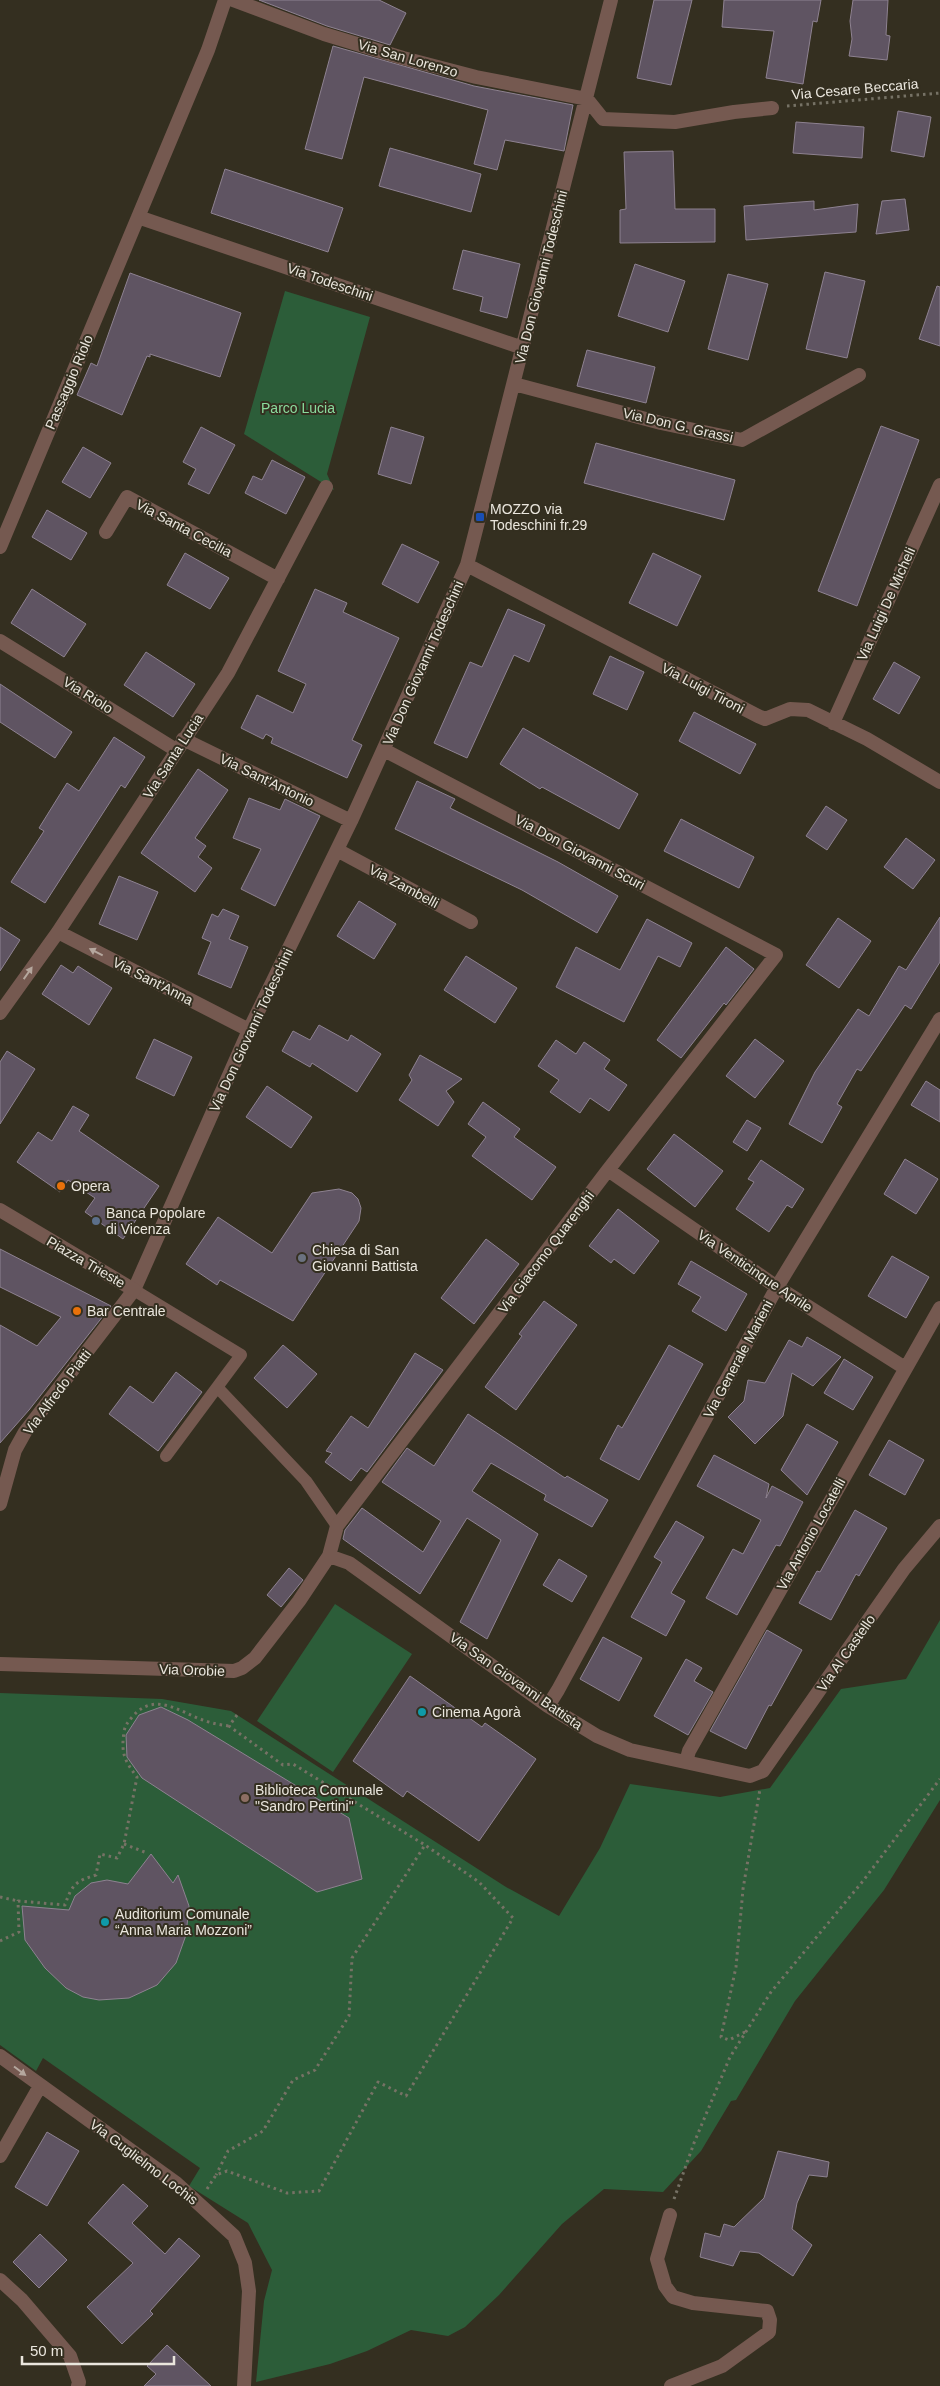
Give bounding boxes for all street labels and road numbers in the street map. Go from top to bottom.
street label: Via San Lorenzo [356,36,460,80]
street label: Via Cesare Beccaria [791,75,919,103]
street label: Via Don Giovanni Todeschini [512,188,570,366]
street label: Via Todeschini [285,260,375,304]
street label: Passaggio Riolo [42,332,96,432]
street label: Via Don G. Grassi [621,405,735,445]
street label: Via Santa Cecilia [133,496,235,560]
street label: Via Luigi De Micheli [854,545,918,663]
street label: Via Don Giovanni Todeschini [379,578,467,748]
street label: Via Luigi Tironi [659,659,747,717]
street label: Via Riolo [60,673,116,717]
street label: Via Santa Lucia [140,710,206,801]
street label: Via Sant'Antonio [217,750,317,810]
street label: Via Don Giovanni Scuri [512,811,648,893]
street label: Via Zambelli [366,861,442,911]
street label: Via Don Giovanni Todeschini [206,946,296,1114]
street label: Via Sant'Anna [110,954,196,1008]
street label: Via Giacomo Quarenghi [495,1188,597,1316]
street label: Via Venticinque Aprile [694,1227,816,1316]
street label: Piazza Trieste [44,1233,128,1291]
street label: Via Generale Marieni [700,1297,776,1421]
street label: Via Alfredo Piatti [20,1346,94,1438]
street label: Via Antonio Locatelli [773,1475,849,1593]
street label: Via Al Castello [814,1611,878,1694]
street label: Via San Giovanni Battista [446,1629,586,1733]
street label: Via Orobie [159,1661,225,1679]
street label: Via Guglielmo Lochis [87,2116,201,2208]

